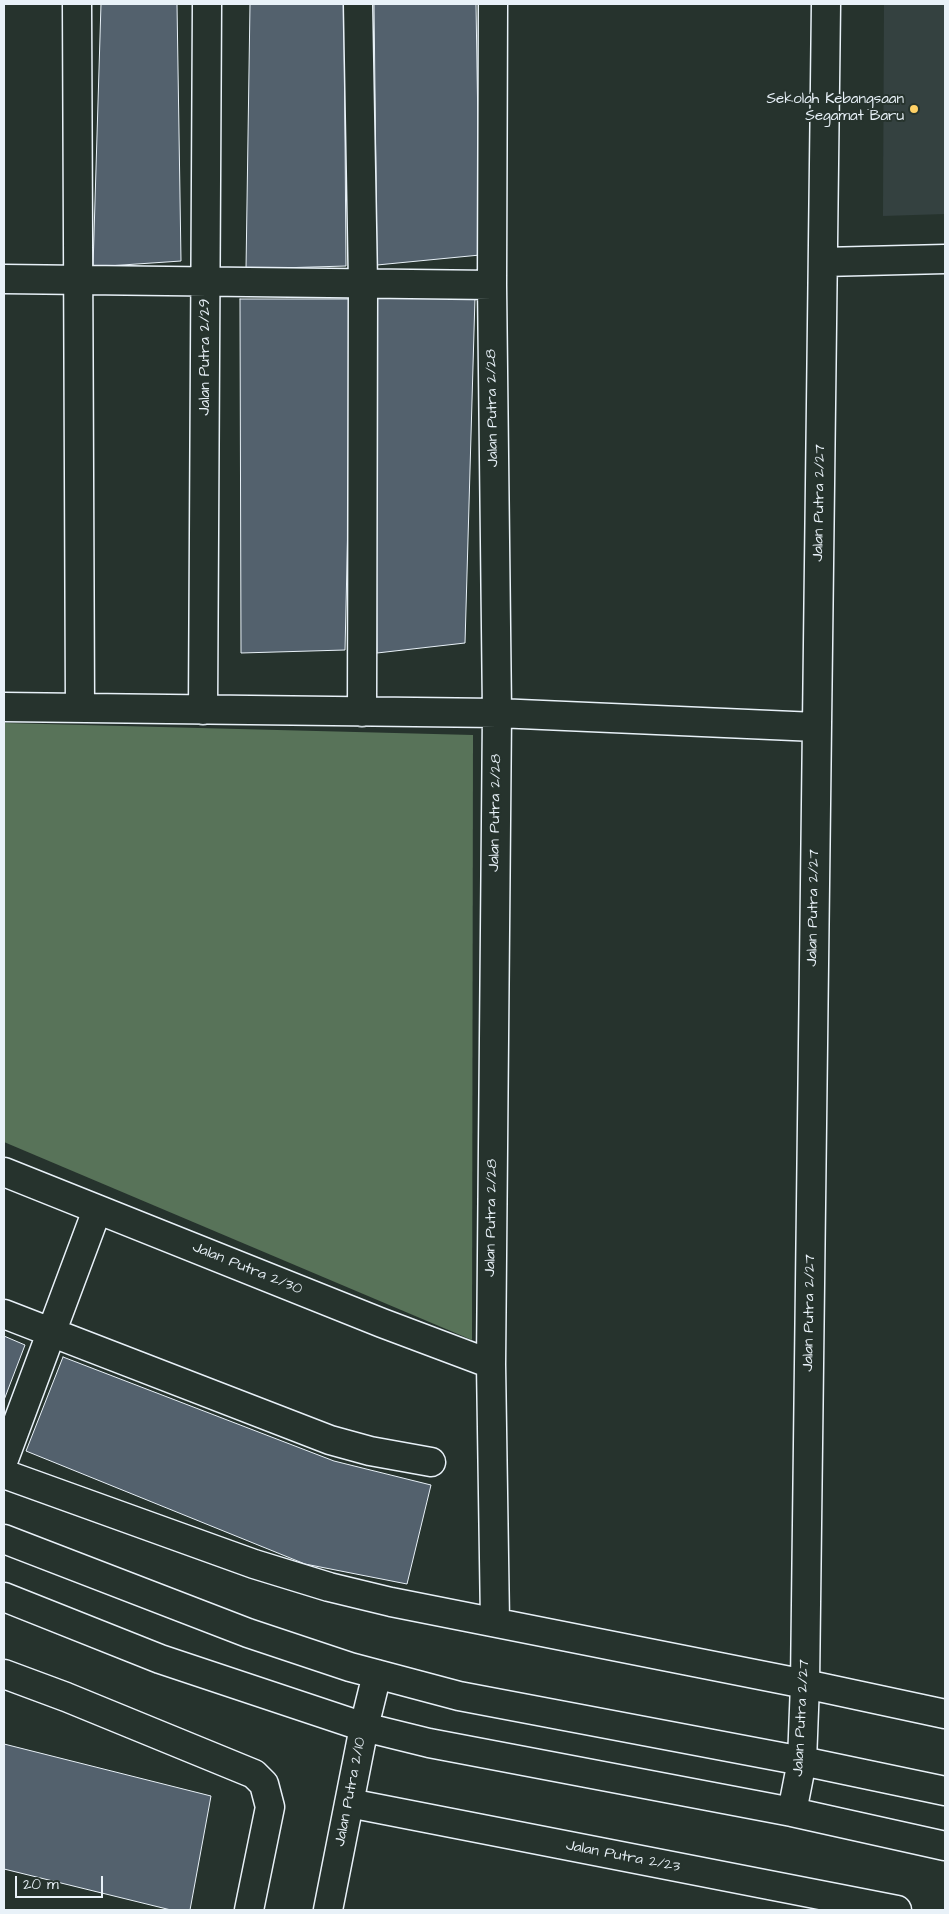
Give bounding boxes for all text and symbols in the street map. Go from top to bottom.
place label: Sekolah Kebangsaan Segamat Baru [766,91,904,126]
marker: Sekolah Kebangsaan Segamat Baru [908,103,920,115]
street label: Jalan Putra 2/29 [197,299,215,415]
street label: Jalan Putra 2/28 [483,349,503,467]
street label: Jalan Putra 2/27 [810,444,830,562]
street label: Jalan Putra 2/28 [486,754,506,872]
street label: Jalan Putra 2/27 [804,849,824,967]
street label: Jalan Putra 2/28 [482,1159,502,1277]
street label: Jalan Putra 2/30 [190,1239,304,1299]
street label: Jalan Putra 2/27 [800,1254,820,1372]
street label: Jalan Putra 2/27 [790,1659,814,1777]
street label: Jalan Putra 2/10 [332,1736,370,1848]
street label: Jalan Putra 2/23 [564,1837,682,1877]
scale bar [18,1866,105,1898]
text: 20 m [23,1874,59,1895]

